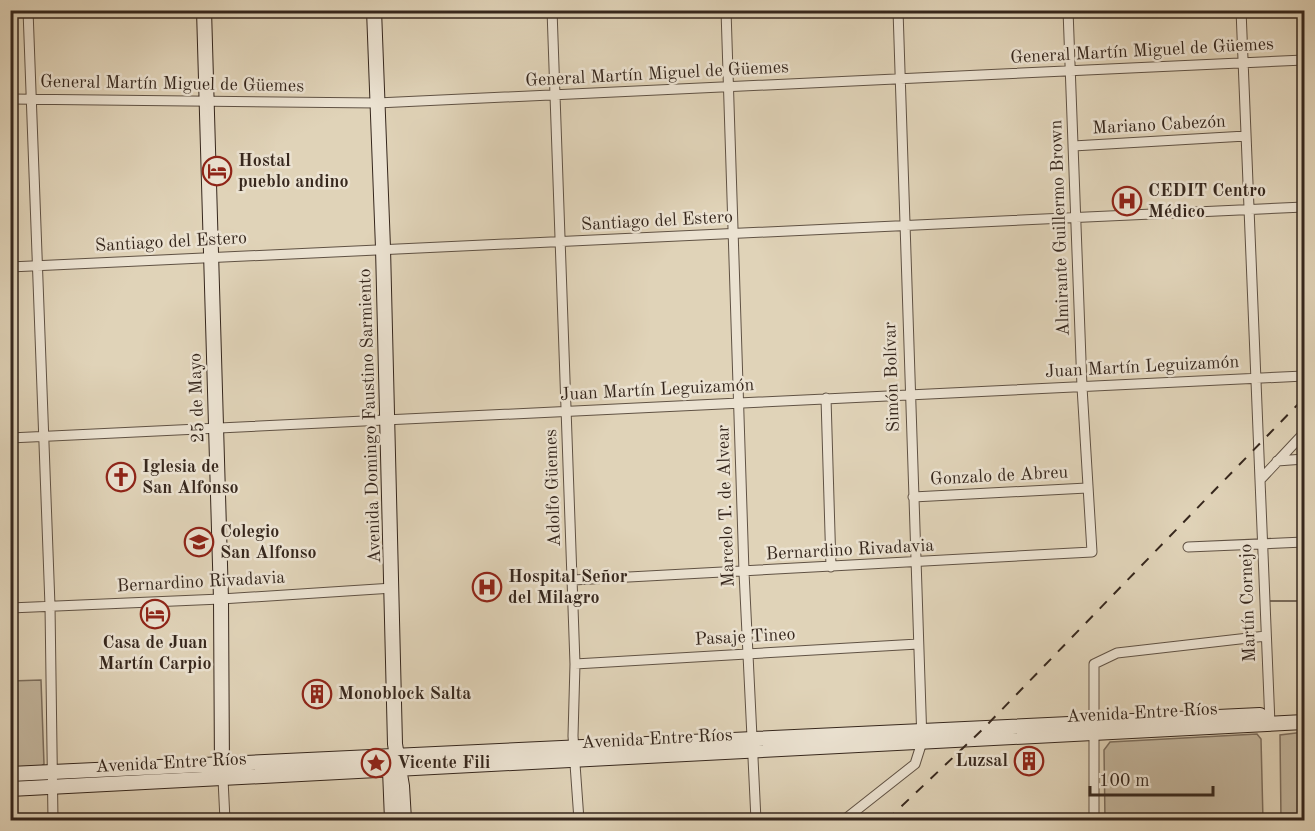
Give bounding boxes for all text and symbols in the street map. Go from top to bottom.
street label: General Martín Miguel de Güemes [1010,35,1275,67]
street label: General Martín Miguel de Güemes [525,58,790,90]
street label: General Martín Miguel de Güemes [40,73,304,95]
street label: Mariano Cabezón [1092,112,1227,137]
street label: Almirante Guillermo Brown [1047,119,1073,337]
place label: Hostal pueblo andino [238,152,349,191]
hotel icon: Hostal pueblo andino [201,155,233,187]
place label: CEDIT Centro Médico [1148,182,1266,221]
hospital icon: CEDIT Centro Médico [1111,185,1143,217]
street label: Santiago del Estero [581,208,734,234]
street label: Santiago del Estero [95,229,248,255]
street label: Avenida Domingo Faustino Sarmiento [356,268,384,564]
street label: Simón Bolívar [881,321,903,432]
street label: 25 de Mayo [186,353,208,443]
street label: Juan Martín Leguizamón [1044,353,1240,381]
street label: Juan Martín Leguizamón [559,376,755,404]
street label: Marcelo T. de Alvear [714,424,738,588]
street label: Adolfo Güemes [542,429,564,547]
place label: Iglesia de San Alfonso [142,458,239,497]
church icon: Iglesia de San Alfonso [105,461,137,493]
street label: Gonzalo de Abreu [930,463,1069,489]
place label: Colegio San Alfonso [220,523,317,562]
school or university icon: Colegio San Alfonso [183,526,215,558]
street label: Bernardino Rivadavia [765,537,935,563]
street label: Martín Cornejo [1237,543,1259,662]
place label: Hospital Señor del Milagro [508,568,628,607]
street label: Bernardino Rivadavia [116,569,286,595]
hospital icon: Hospital Señor del Milagro [471,571,503,603]
hotel icon: Casa de Juan Martín Carpio [139,598,171,630]
street label: Pasaje Tineo [694,625,796,649]
place label: Casa de Juan Martín Carpio [99,634,211,673]
building icon: Monoblock Salta [301,678,333,710]
place label: Monoblock Salta [338,685,471,703]
street label: Avenida Entre Ríos [1066,700,1218,726]
street label: Avenida Entre Ríos [581,726,733,752]
building icon: Luzsal [1013,745,1045,777]
place icon: Vicente Fili [360,747,392,779]
street label: Avenida Entre Ríos [95,750,247,776]
place label: Luzsal [955,752,1008,770]
place label: Vicente Fili [397,754,490,772]
scale bar [1090,759,1213,797]
text: 100 m [1099,772,1150,790]

